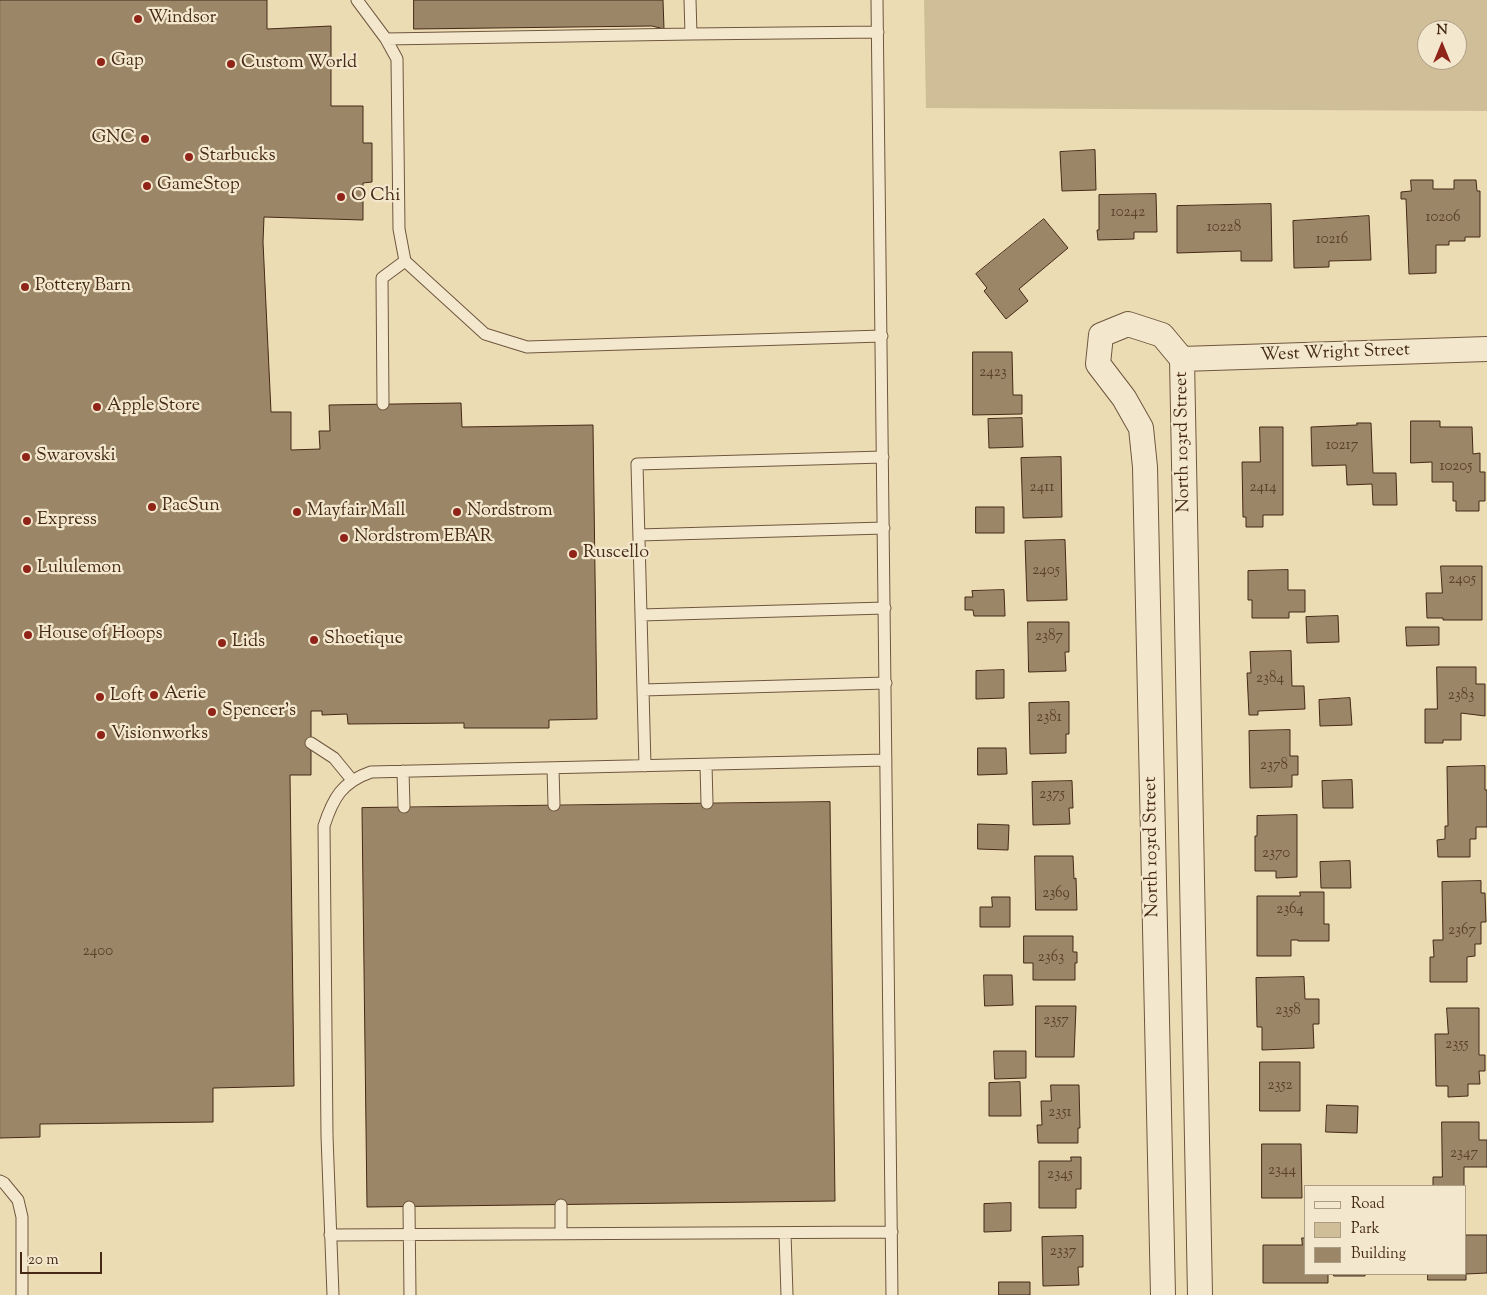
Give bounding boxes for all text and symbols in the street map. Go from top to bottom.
place label: Windsor [148,8,216,30]
marker: Windsor [132,13,144,25]
north arrow [1417,20,1467,70]
text: N [1436,21,1448,41]
place label: Gap [111,51,144,73]
place label: Custom World [241,53,357,75]
marker: Gap [95,56,107,68]
marker: Custom World [225,58,237,70]
place label: GNC [91,128,135,150]
marker: GNC [139,133,151,145]
place label: Starbucks [199,146,276,168]
marker: Starbucks [183,151,195,163]
place label: GameStop [157,175,240,197]
marker: GameStop [141,180,153,192]
place label: O Chi [351,186,400,208]
marker: O Chi [335,191,347,203]
house number: 10242 [1111,204,1145,222]
house number: 10206 [1425,209,1461,227]
house number: 10228 [1207,219,1241,237]
house number: 10216 [1316,231,1348,249]
place label: Pottery Barn [35,276,131,298]
marker: Pottery Barn [19,281,31,293]
street label: West Wright Street [1260,341,1410,367]
house number: 2423 [979,364,1007,382]
street label: North 103rd Street [1172,371,1196,513]
place label: Apple Store [107,396,200,418]
marker: Apple Store [91,401,103,413]
house number: 10217 [1326,437,1358,455]
place label: Swarovski [36,446,116,468]
marker: Swarovski [20,451,32,463]
house number: 10205 [1440,458,1472,476]
house number: 2411 [1030,479,1054,497]
house number: 2414 [1249,479,1277,497]
place label: PacSun [162,496,220,518]
marker: PacSun [146,501,158,513]
place label: Mayfair Mall [307,501,406,523]
place label: Nordstrom [467,501,553,523]
marker: Mayfair Mall [291,506,303,518]
marker: Nordstrom [451,506,463,518]
place label: Express [37,510,97,532]
marker: Express [21,515,33,527]
place label: Nordstrom EBAR [354,527,493,549]
marker: Nordstrom EBAR [338,532,350,544]
place label: Ruscello [583,543,649,565]
marker: Ruscello [567,548,579,560]
place label: Lululemon [37,558,122,580]
house number: 2405 [1032,562,1060,580]
marker: Lululemon [21,563,33,575]
house number: 2405 [1448,571,1476,589]
place label: House of Hoops [38,624,162,646]
house number: 2387 [1035,628,1063,646]
marker: House of Hoops [22,629,34,641]
place label: Shoetique [324,629,403,651]
place label: Lids [232,632,265,654]
marker: Shoetique [308,634,320,646]
marker: Lids [216,637,228,649]
house number: 2384 [1256,670,1284,688]
place label: Aerie [164,684,206,706]
place label: Loft [110,686,143,708]
house number: 2383 [1448,687,1474,705]
marker: Aerie [148,689,160,701]
marker: Loft [94,691,106,703]
place label: Spencer's [222,701,296,723]
marker: Spencer's [206,706,218,718]
house number: 2381 [1036,709,1062,727]
place label: Visionworks [111,724,208,746]
marker: Visionworks [95,729,107,741]
house number: 2378 [1260,757,1288,775]
street label: North 103rd Street [1141,776,1165,918]
house number: 2375 [1039,786,1065,804]
house number: 2370 [1262,845,1290,863]
house number: 2369 [1042,885,1070,903]
house number: 2364 [1276,901,1304,919]
house number: 2367 [1448,922,1476,940]
house number: 2400 [83,943,113,961]
house number: 2363 [1038,949,1064,967]
house number: 2358 [1275,1002,1301,1020]
house number: 2357 [1043,1012,1069,1030]
house number: 2355 [1445,1036,1469,1054]
house number: 2352 [1267,1077,1293,1095]
house number: 2351 [1048,1104,1072,1122]
house number: 2347 [1450,1145,1478,1163]
house number: 2344 [1268,1162,1296,1180]
house number: 2345 [1047,1166,1073,1184]
legend [1304,1185,1467,1275]
text: Road [1351,1194,1385,1215]
text: Park [1351,1219,1380,1240]
scale bar [22,1242,105,1274]
house number: 2337 [1050,1243,1076,1261]
text: Building [1351,1244,1406,1265]
text: 20 m [28,1250,59,1271]

